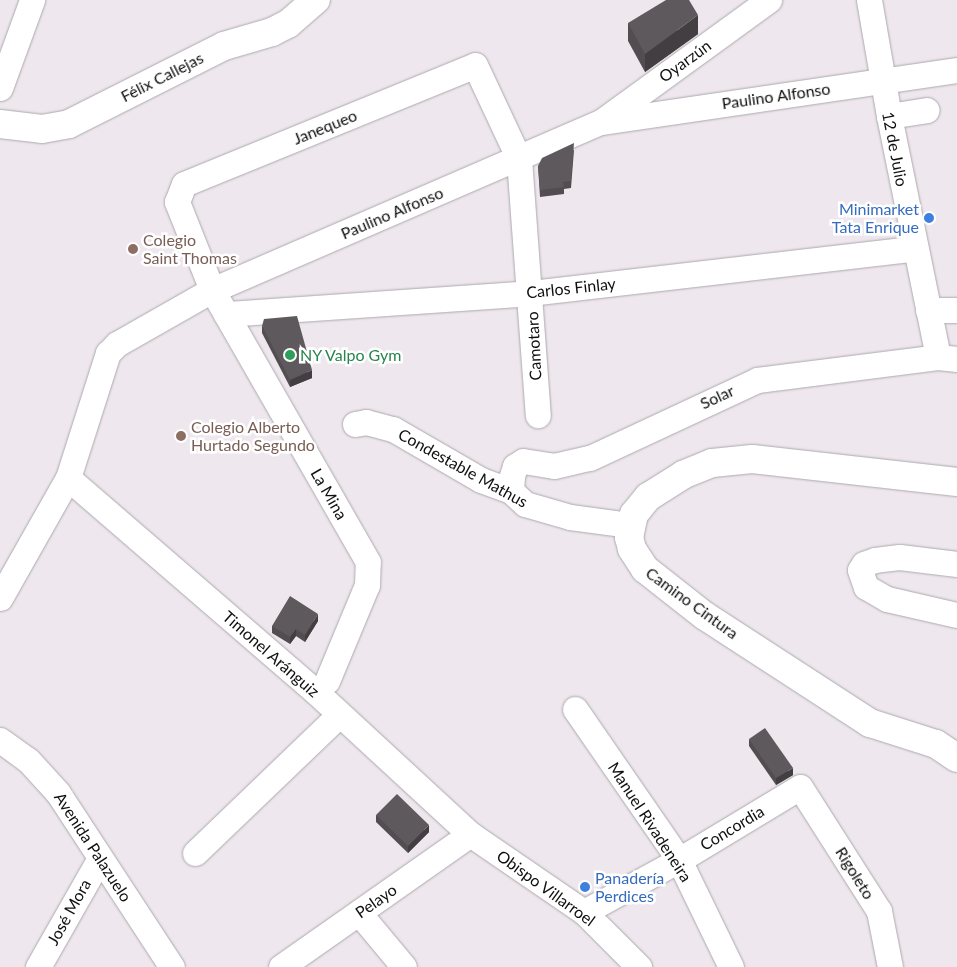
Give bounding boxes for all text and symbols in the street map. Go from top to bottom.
street label: Oyarzún [655,36,715,86]
street label: Félix Callejas [118,48,206,106]
street label: Paulino Alfonso [720,79,832,113]
street label: Janequeo [290,106,360,148]
street label: 12 de Julio [878,110,912,188]
street label: Paulino Alfonso [338,183,446,243]
place label: Minimarket Tata Enrique [832,199,919,237]
marker: Minimarket Tata Enrique [923,212,935,224]
place label: Colegio Saint Thomas [143,230,237,268]
marker: Colegio Saint Thomas [127,243,139,255]
street label: Carlos Finlay [525,274,617,302]
street label: Camotaro [523,311,545,381]
place label: NY Valpo Gym [300,345,403,365]
marker: NY Valpo Gym [284,349,296,361]
street label: Solar [697,381,737,413]
place label: Colegio Alberto Hurtado Segundo [191,417,315,455]
street label: Condestable Mathus [395,425,531,511]
marker: Colegio Alberto Hurtado Segundo [175,430,187,442]
street label: La Mina [307,465,351,523]
street label: Camino Cintura [642,563,742,643]
street label: Timonel Aránguiz [219,607,323,701]
street label: Manuel Rivadeneira [604,759,696,885]
street label: Avenida Palazuelo [50,789,136,905]
street label: Concordia [696,801,768,855]
street label: Rigoleto [832,843,878,903]
street label: Obispo Villarroel [493,846,599,930]
place label: Panadería Perdices [595,868,664,906]
street label: José Mora [43,876,95,948]
street label: Pelayo [352,880,400,922]
marker: Panadería Perdices [579,881,591,893]

